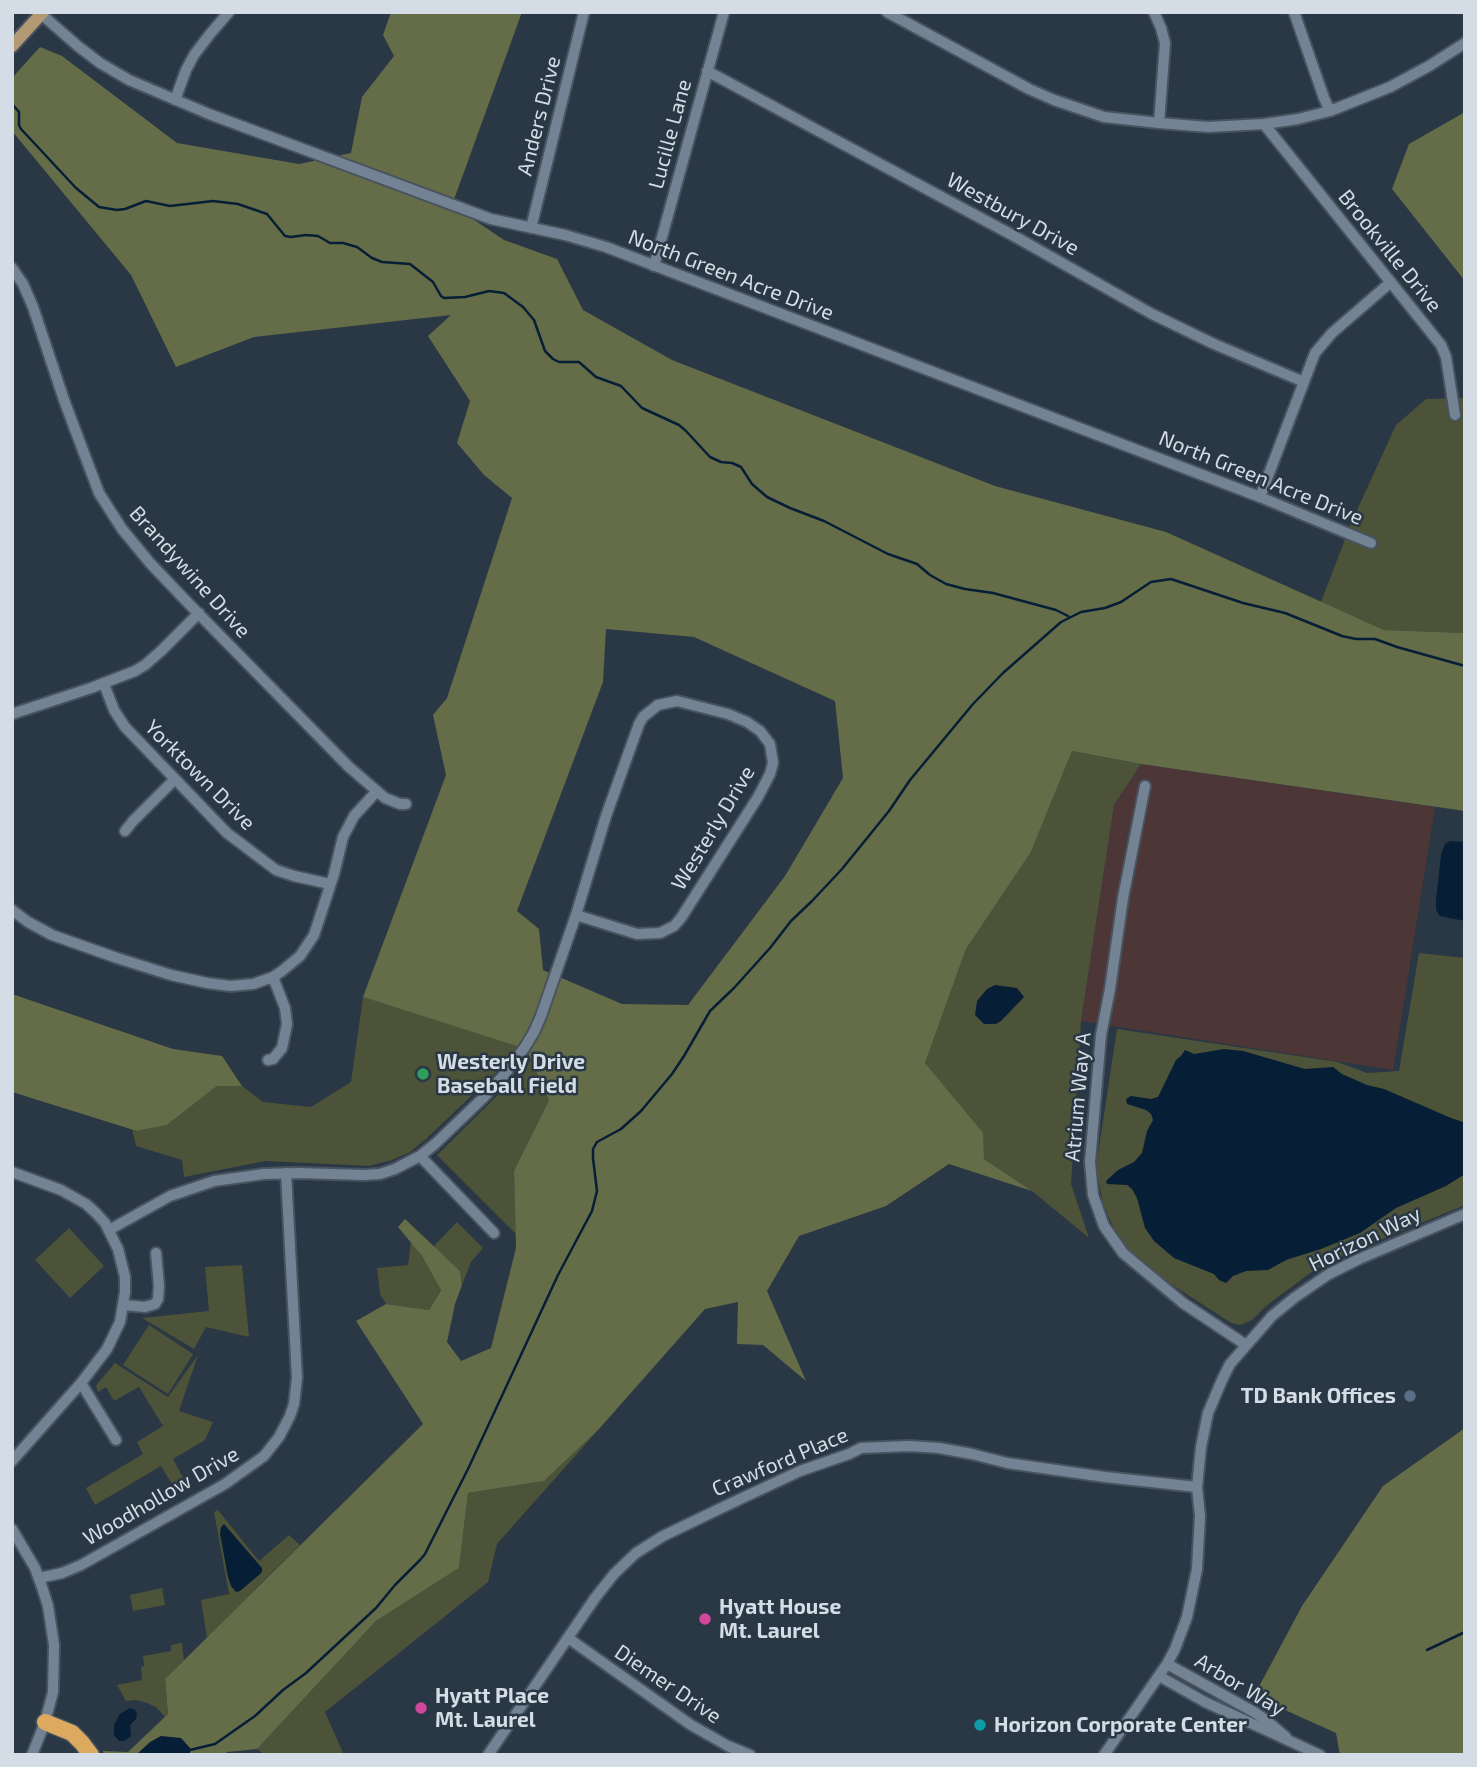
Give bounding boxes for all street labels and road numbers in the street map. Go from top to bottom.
street label: Anders Drive [512,54,566,178]
street label: Lucille Lane [643,76,697,192]
street label: Westbury Drive [942,167,1084,261]
street label: Brookville Drive [1333,185,1447,317]
street label: North Green Acre Drive [625,224,837,326]
street label: North Green Acre Drive [1155,425,1367,531]
street label: Brandywine Drive [124,501,256,643]
street label: Yorktown Drive [140,715,260,835]
street label: Westerly Drive [666,761,760,895]
street label: Atrium Way A [1060,1031,1096,1163]
street label: Horizon Way [1305,1201,1425,1277]
street label: Crawford Place [708,1422,852,1502]
street label: Woodhollow Drive [79,1441,243,1551]
street label: Diemer Drive [610,1639,726,1729]
street label: Arbor Way [1190,1648,1290,1722]

